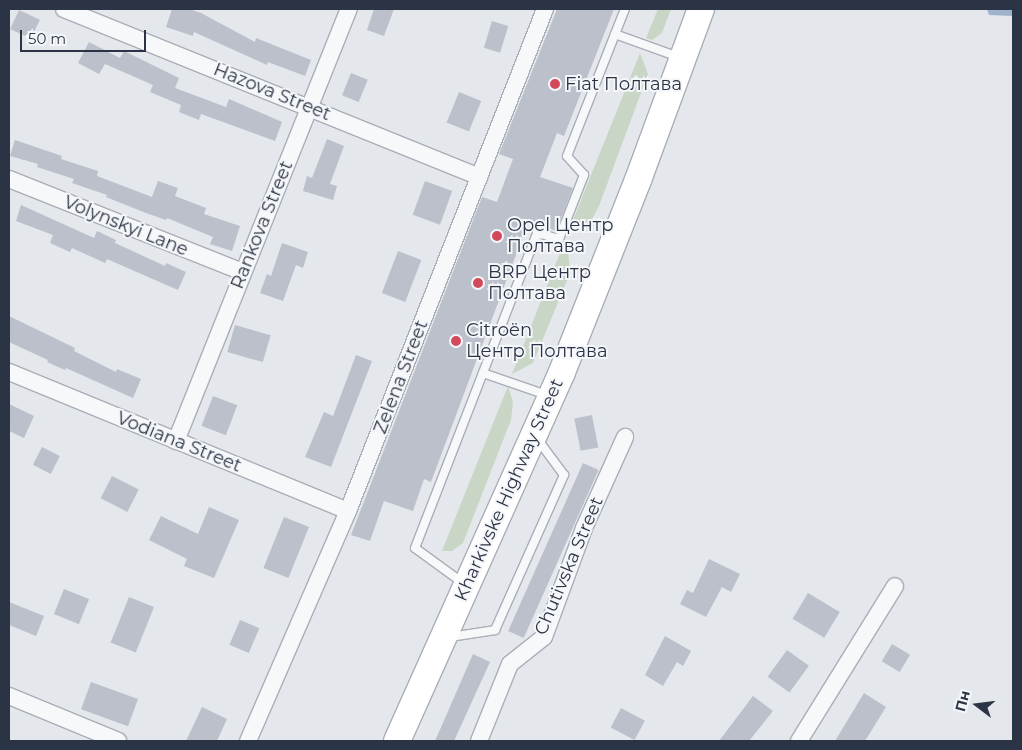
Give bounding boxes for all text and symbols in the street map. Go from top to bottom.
scale bar [22,20,149,52]
text: 50 m [28,29,66,48]
street label: Hazova Street [210,59,334,125]
place label: Fiat Полтава [565,73,682,95]
marker: Fiat Полтава [549,78,561,90]
street label: Rankova Street [226,158,298,292]
street label: Volynskyi Lane [61,191,191,261]
place label: Opel Центр Полтава [507,215,613,258]
marker: Opel Центр Полтава [491,230,503,242]
place label: BRP Центр Полтава [488,262,591,304]
marker: BRP Центр Полтава [472,277,484,289]
street label: Zelena Street [369,317,433,437]
place label: Citroën Центр Полтава [466,320,608,362]
marker: Citroën Центр Полтава [450,335,462,347]
street label: Kharkivske Highway Street [450,375,568,605]
street label: Vodiana Street [114,407,244,477]
street label: Chutivska Street [530,494,608,638]
north arrow [952,680,1002,730]
text: Пн [951,689,974,714]

